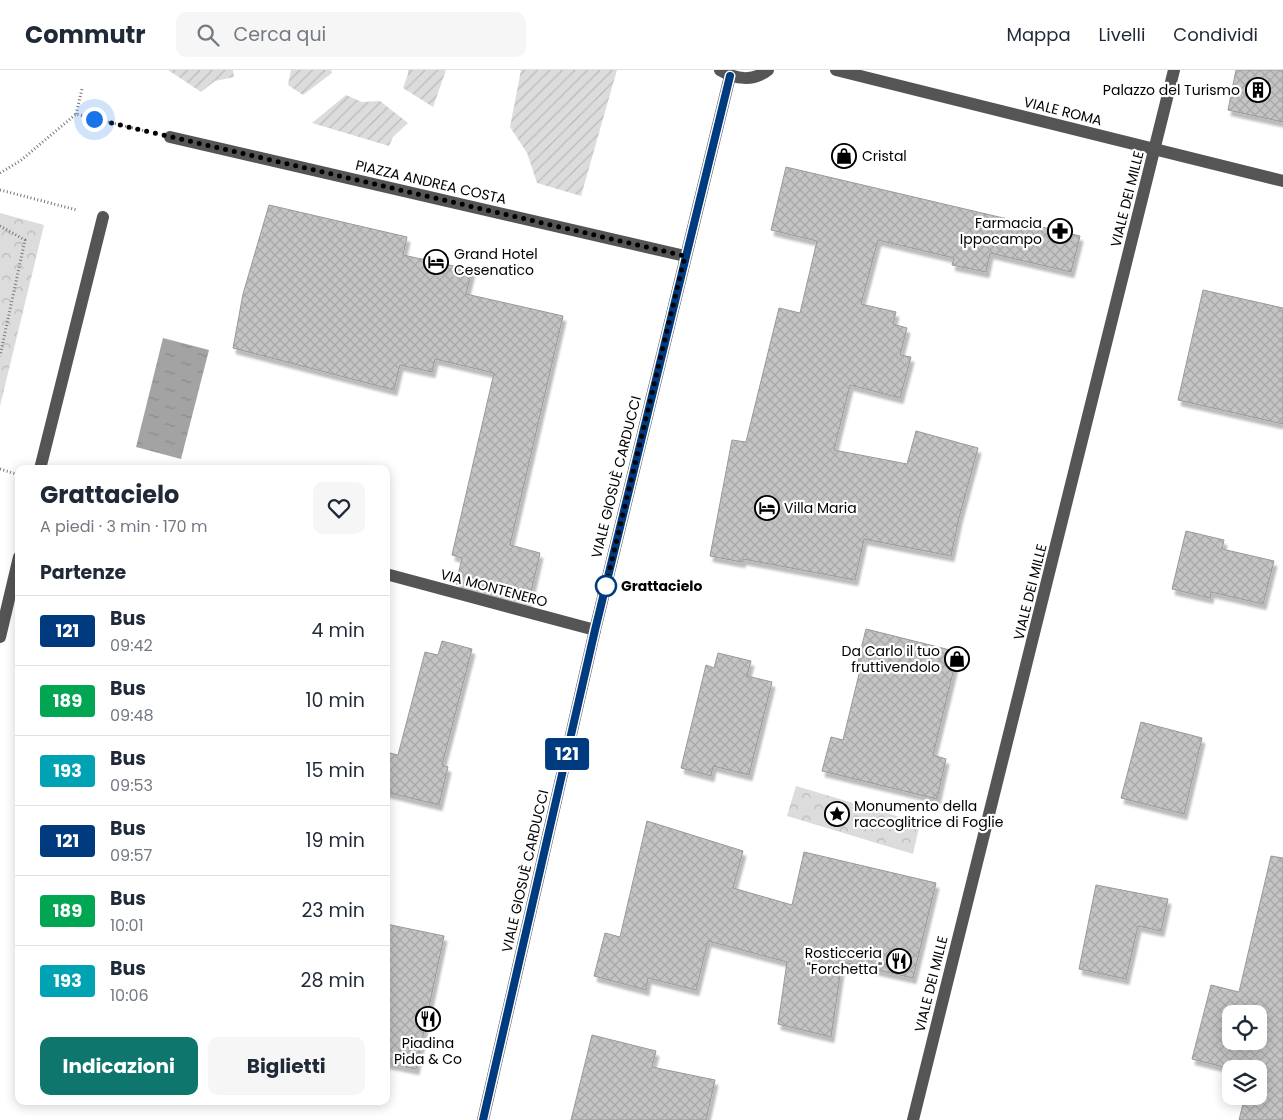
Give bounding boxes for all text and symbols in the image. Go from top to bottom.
search box [176,12,526,57]
text: Commutr [25,18,146,51]
icon: search [194,21,222,49]
text: Cerca qui [234,21,326,48]
text: Mappa [1006,22,1071,47]
text: Livelli [1099,22,1145,47]
text: Condividi [1173,22,1258,47]
building icon: Palazzo del Turismo [1245,77,1271,103]
place label: Palazzo del Turismo [1103,80,1240,100]
street label: VIALE ROMA [1022,92,1104,130]
your location [82,107,107,132]
shop icon: Cristal [831,143,857,169]
place label: Cristal [862,146,907,166]
street label: VIALE DEI MILLE [1105,149,1149,249]
street label: PIAZZA ANDREA COSTA [354,155,508,209]
place label: Farmacia Ippocampo [960,213,1042,249]
pharmacy icon: Farmacia Ippocampo [1047,218,1073,244]
place label: Grand Hotel Cesenatico [454,244,538,280]
hotel icon: Grand Hotel Cesenatico [423,249,449,275]
street label: VIALE GIOSUÈ CARDUCCI [586,394,646,560]
text: Grattacielo [40,478,179,511]
button: heart [313,482,365,534]
hotel icon: Villa Maria [754,495,780,521]
place label: Villa Maria [784,498,857,518]
text: A piedi · 3 min · 170 m [40,515,207,538]
street label: VIALE DEI MILLE [1008,542,1052,642]
text: Partenze [40,559,126,586]
street label: VIA MONTENERO [438,564,550,612]
marker: Grattacielo [595,575,617,597]
place label: Grattacielo [621,576,702,596]
text: Bus [110,605,146,632]
text: 4 min [312,617,365,644]
text: 121 [56,618,79,643]
text: 09:42 [110,634,153,657]
place label: Da Carlo il tuo fruttivendolo [842,641,940,677]
shop icon: Da Carlo il tuo fruttivendolo [944,646,970,672]
text: Bus [110,675,146,702]
text: 10 min [306,687,365,714]
text: 189 [53,688,82,713]
text: 09:48 [110,704,154,727]
line badge: 121 [538,738,596,770]
text: 121 [555,741,579,766]
text: Bus [110,745,146,772]
text: 15 min [306,757,365,784]
text: 193 [53,758,82,783]
text: 09:53 [110,774,153,797]
street label: VIALE GIOSUÈ CARDUCCI [497,788,553,954]
place label: Monumento della raccoglitrice di Foglie [854,796,1004,832]
place icon: Monumento della raccoglitrice di Foglie [824,801,850,827]
text: Bus [110,815,146,842]
text: 19 min [305,827,365,854]
text: 121 [56,828,79,853]
text: 09:57 [110,844,152,867]
text: Bus [110,885,146,912]
text: 23 min [301,897,365,924]
text: 189 [53,898,82,923]
text: 10:01 [110,914,144,937]
street label: VIALE DEI MILLE [909,934,953,1034]
place label: Rosticceria "Forchetta" [805,943,882,979]
restaurant icon: Rosticceria "Forchetta" [886,948,912,974]
text: Bus [110,955,146,982]
text: 28 min [301,967,365,994]
text: 193 [53,968,82,993]
text: 10:06 [110,984,149,1007]
map controls [1222,1005,1267,1105]
button: locate [1222,1005,1267,1050]
restaurant icon: Piadina Pida & Co [415,1006,441,1032]
place label: Piadina Pida & Co [394,1033,462,1069]
button: Indicazioni [40,1037,198,1095]
button: Biglietti [208,1037,365,1095]
button: layers [1222,1060,1267,1105]

